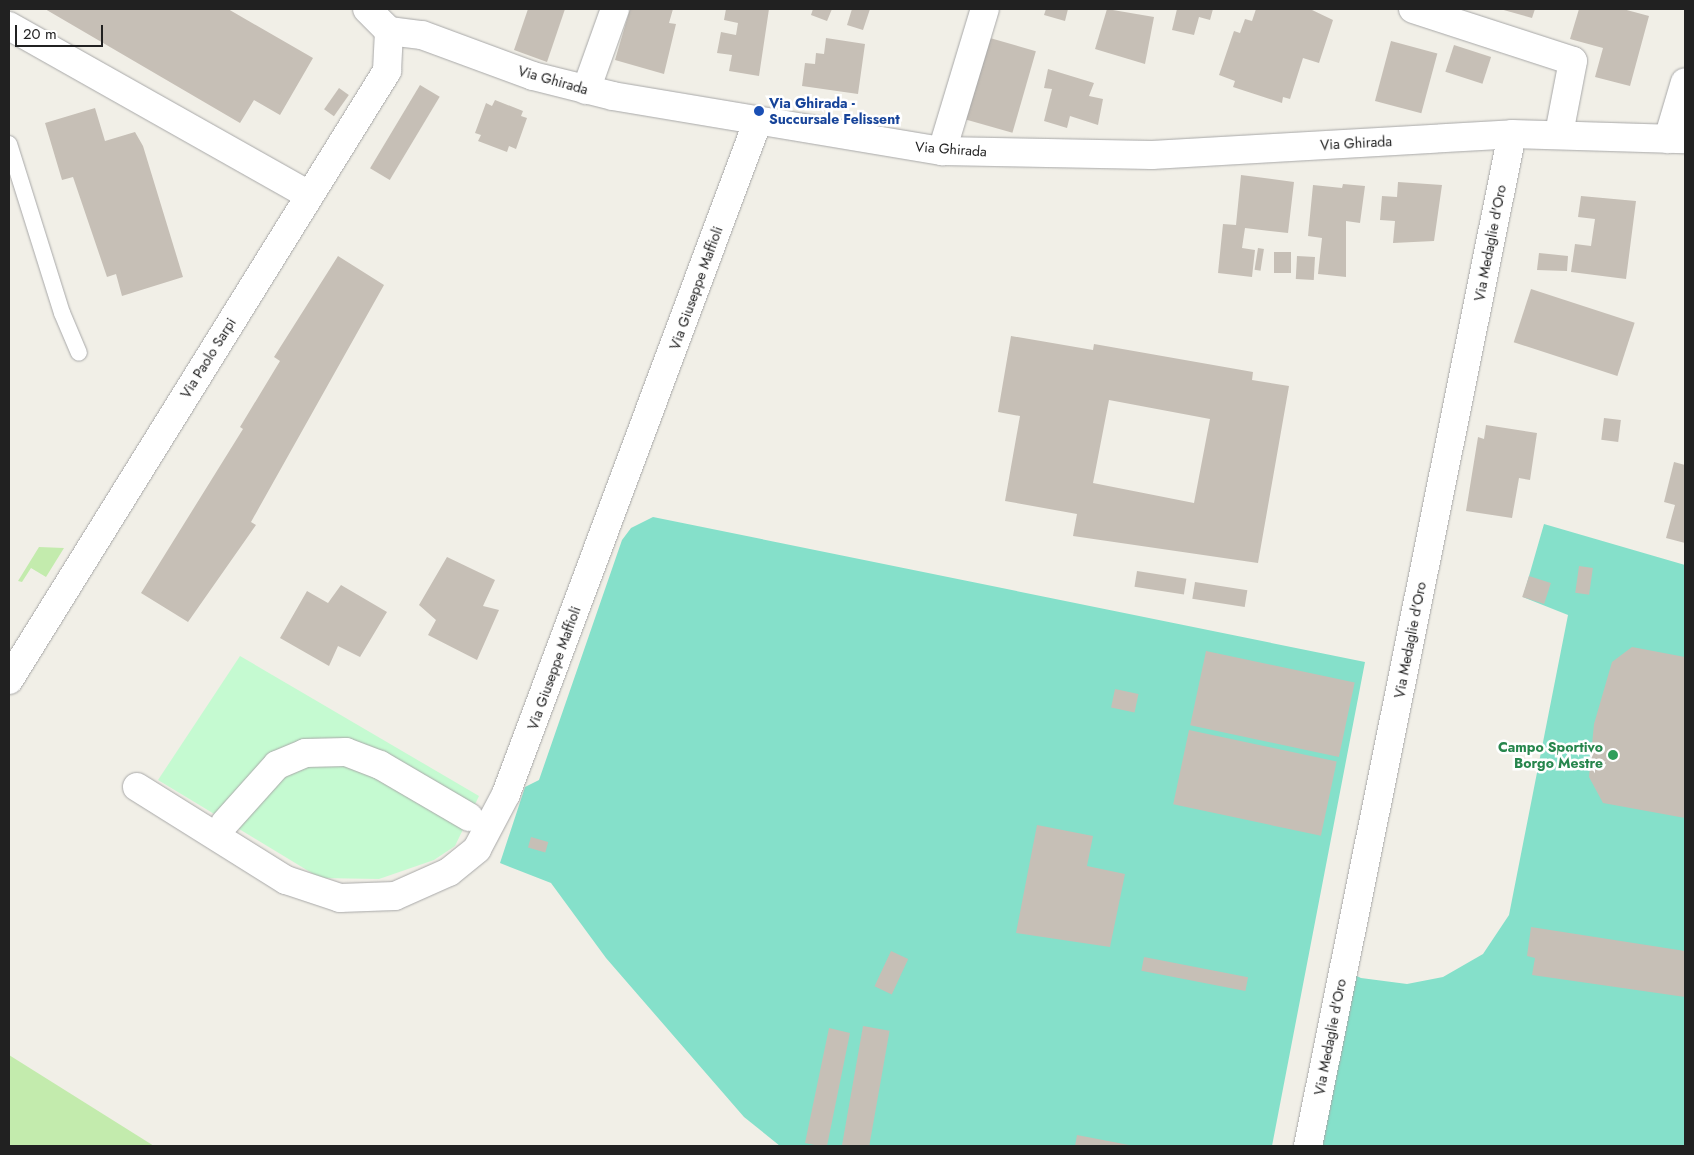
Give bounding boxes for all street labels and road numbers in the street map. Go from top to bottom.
street label: Via Ghirada [516,62,590,98]
street label: Via Ghirada [1320,133,1392,153]
street label: Via Ghirada [915,138,987,160]
street label: Via Medaglie d'Oro [1470,183,1510,303]
street label: Via Giuseppe Maffioli [666,224,726,352]
street label: Via Paolo Sarpi [177,315,239,401]
street label: Via Medaglie d'Oro [1390,580,1430,700]
street label: Via Giuseppe Maffioli [524,604,584,732]
street label: Via Medaglie d'Oro [1310,977,1350,1097]

